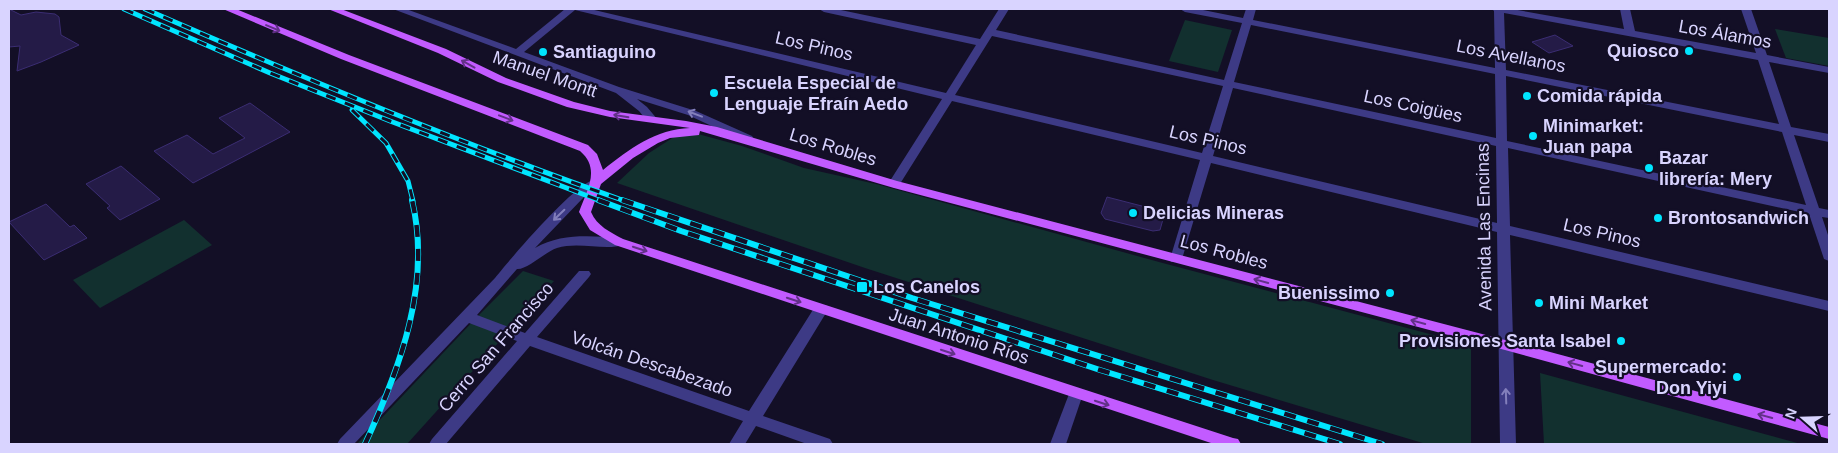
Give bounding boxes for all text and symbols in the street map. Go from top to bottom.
street label: Los Álamos [1677,16,1773,52]
one-way arrow [265,23,280,33]
street label: Los Pinos [773,27,855,65]
street label: Los Avellanos [1455,36,1567,76]
place label: Quiosco [1607,41,1679,61]
place label: Santiaguino [553,42,656,62]
marker: Quiosco [1683,45,1695,57]
marker: Santiaguino [537,46,549,58]
street label: Manuel Montt [490,47,600,101]
one-way arrow [461,58,476,68]
place label: Escuela Especial de Lenguaje Efraín Aedo [724,73,908,114]
street label: Los Coigües [1362,86,1464,126]
place label: Comida rápida [1537,86,1663,106]
marker: Escuela Especial de Lenguaje Efraín Aedo [708,87,720,99]
marker: Comida rápida [1521,90,1533,102]
one-way arrow [687,109,703,118]
one-way arrow [613,110,629,120]
one-way arrow [498,114,513,123]
place label: Minimarket: Juan papa [1543,116,1644,157]
street label: Los Pinos [1167,121,1249,159]
street label: Los Robles [787,124,879,170]
marker: Minimarket: Juan papa [1527,130,1539,142]
street label: Avenida Las Encinas [1473,143,1495,311]
place label: Bazar librería: Mery [1659,148,1772,189]
marker: Bazar librería: Mery [1643,162,1655,174]
place label: Delicias Mineras [1143,203,1284,223]
marker: Delicias Mineras [1127,207,1139,219]
place label: Brontosandwich [1668,208,1809,228]
one-way arrow [553,209,565,221]
marker: Brontosandwich [1652,212,1664,224]
street label: Los Pinos [1561,214,1643,252]
street label: Los Robles [1178,231,1270,273]
one-way arrow [631,245,647,254]
one-way arrow [1253,276,1269,285]
place label: Los Canelos [873,277,980,297]
street label: Cerro San Francisco [434,278,558,416]
marker: Los Canelos [855,280,869,294]
place label: Buenissimo [1278,283,1380,303]
marker: Buenissimo [1384,287,1396,299]
place label: Mini Market [1549,293,1648,313]
one-way arrow [786,296,802,306]
marker: Mini Market [1533,297,1545,309]
street label: Juan Antonio Ríos [886,304,1032,368]
one-way arrow [1410,317,1426,326]
street label: Volcán Descabezado [569,327,735,401]
place label: Provisiones Santa Isabel [1399,331,1611,351]
marker: Provisiones Santa Isabel [1615,335,1627,347]
one-way arrow [940,347,956,357]
place label: Supermercado: Don Yiyi [1595,357,1727,398]
one-way arrow [1567,358,1583,368]
marker: Supermercado: Don Yiyi [1731,371,1743,383]
one-way arrow [1502,388,1511,404]
north arrow [1778,393,1828,443]
one-way arrow [1094,398,1110,408]
text: N [1782,406,1800,421]
one-way arrow [1758,410,1774,420]

